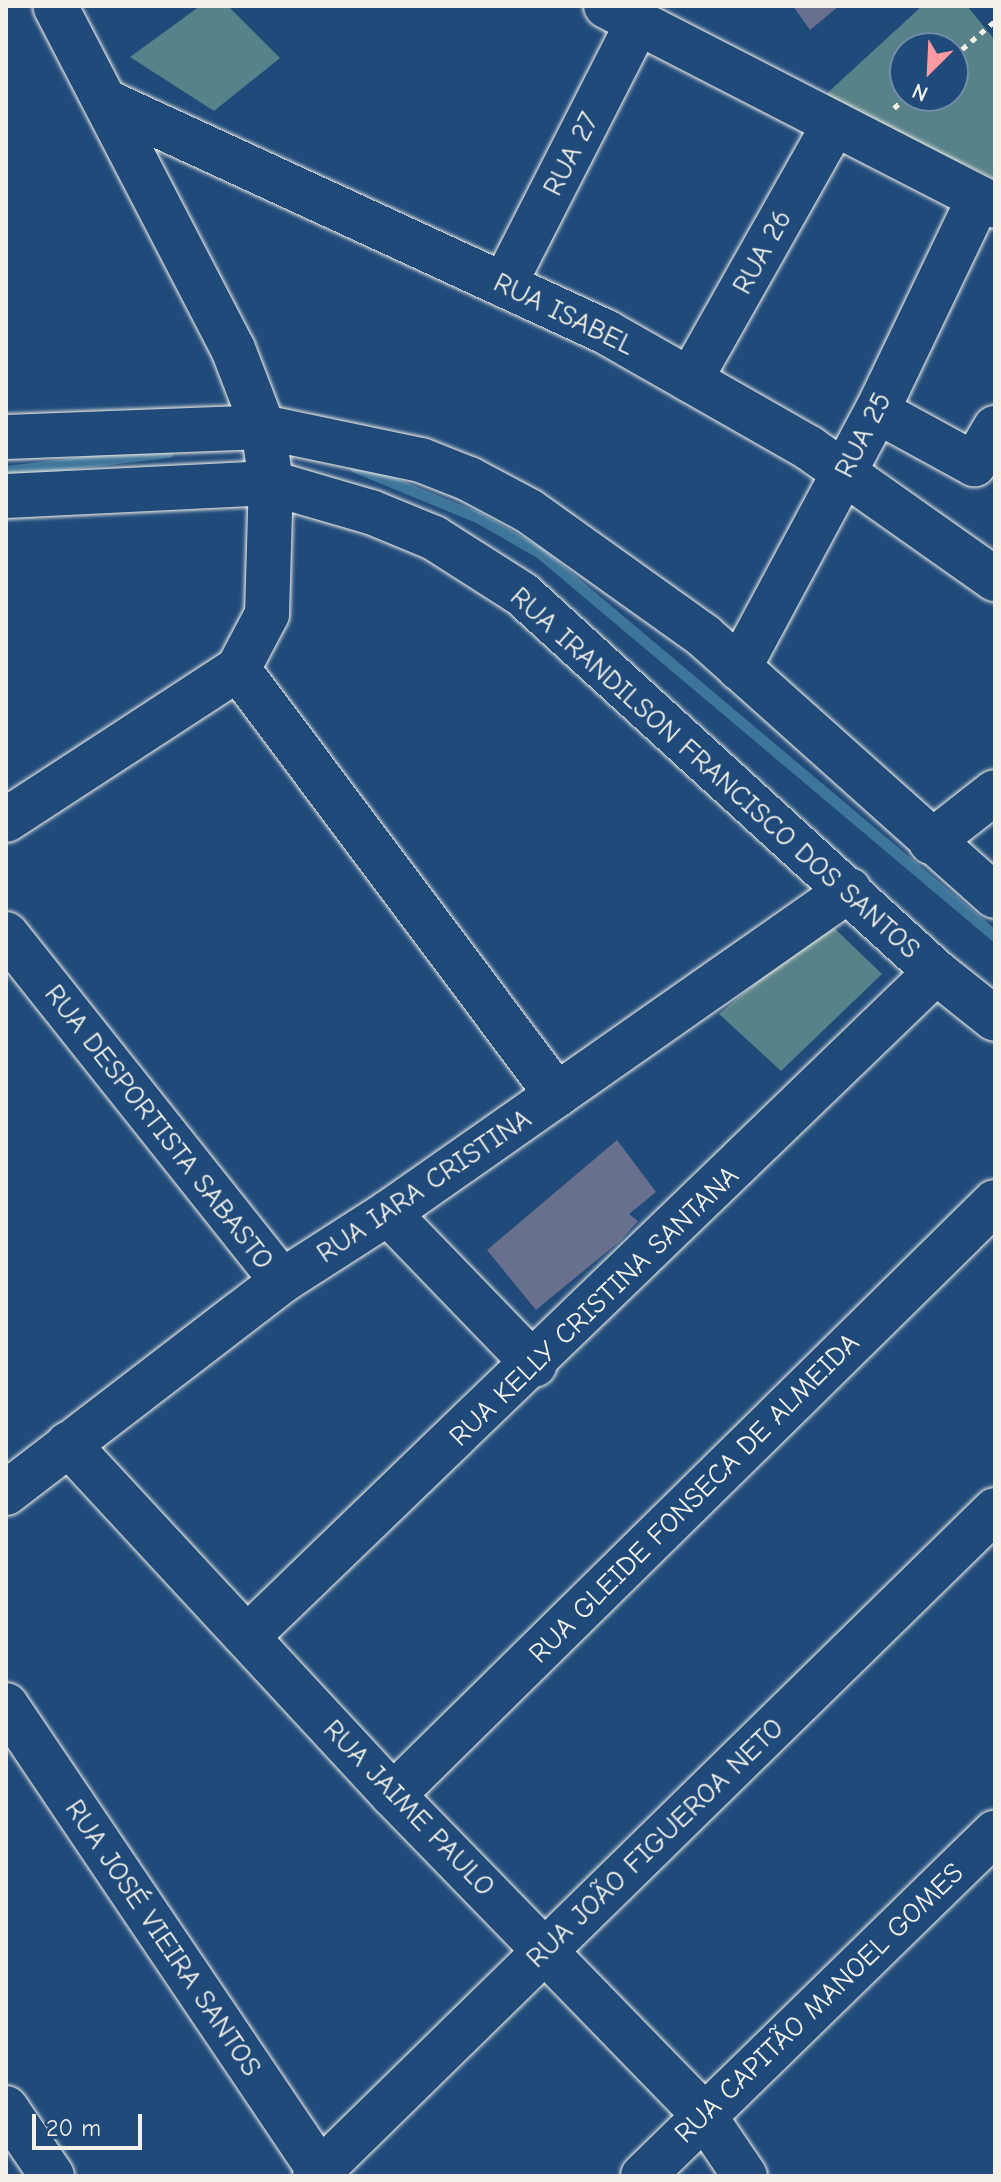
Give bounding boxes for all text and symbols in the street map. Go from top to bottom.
north arrow [889,32,969,112]
text: N [908,77,932,107]
street label: RUA 27 [536,107,606,201]
street label: RUA 26 [725,204,799,300]
street label: RUA ISABEL [488,266,640,362]
street label: RUA 25 [827,387,899,483]
street label: RUA IRANDILSON FRANCISCO DOS SANTOS [503,580,927,966]
street label: RUA DESPORTISTA SABASTO [37,978,281,1276]
street label: RUA IARA CRISTINA [310,1102,538,1270]
street label: RUA KELLY CRISTINA SANTANA [442,1159,746,1453]
street label: RUA GLEIDE FONSECA DE ALMEIDA [522,1326,866,1670]
street label: RUA JOÃO FIGUEROA NETO [519,1711,791,1975]
street label: RUA JAIME PAULO [316,1713,502,1903]
street label: RUA JOSÉ VIEIRA SANTOS [58,1793,268,2083]
street label: RUA CAPITÃO MANOEL GOMES [668,1856,970,2150]
scale bar [36,2098,146,2148]
text: 20 m [46,2114,101,2142]

